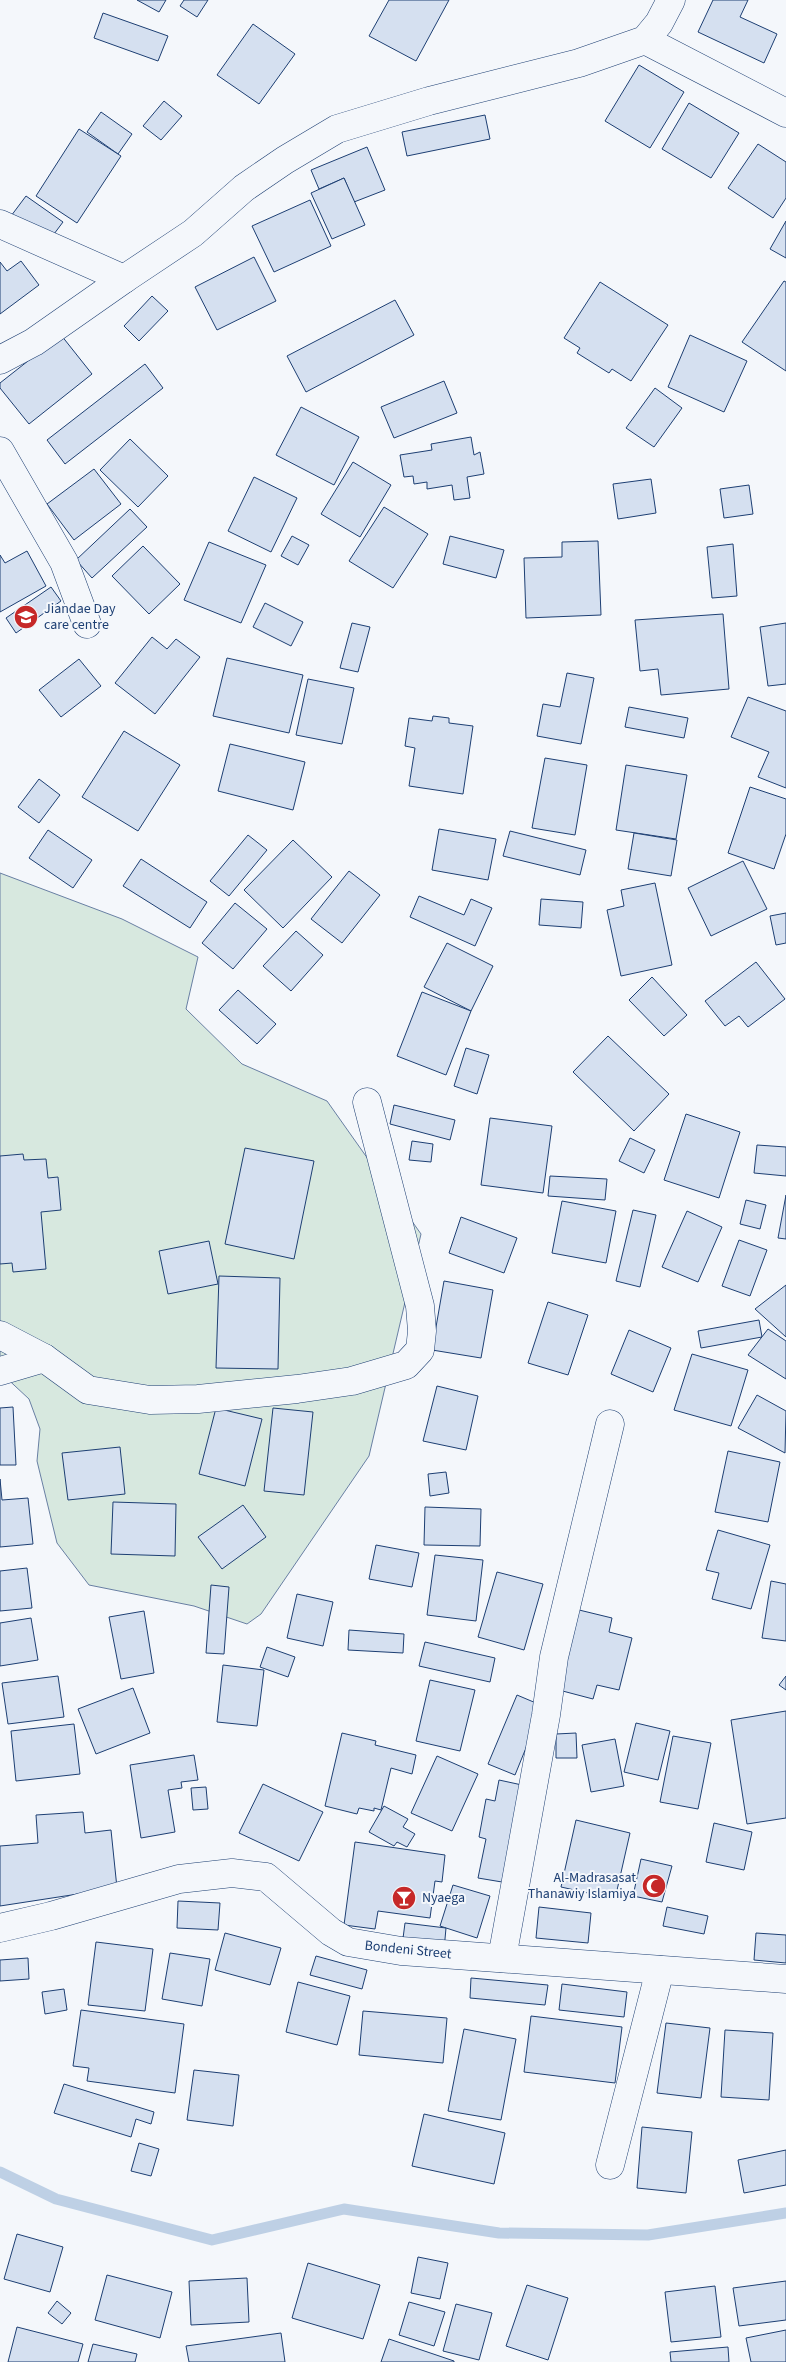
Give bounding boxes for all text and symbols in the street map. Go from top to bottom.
place label: Jiandae Day care centre [44,599,116,635]
school or university icon: Jiandae Day care centre [13,604,39,630]
place label: Al-Madrasasat Thanawiy Islamiya [528,1868,636,1904]
mosque icon: Al-Madrasasat Thanawiy Islamiya [641,1873,667,1899]
bar icon: Nyaega [391,1885,417,1911]
place label: Nyaega [422,1888,465,1908]
street label: Bondeni Street [364,1935,453,1965]

